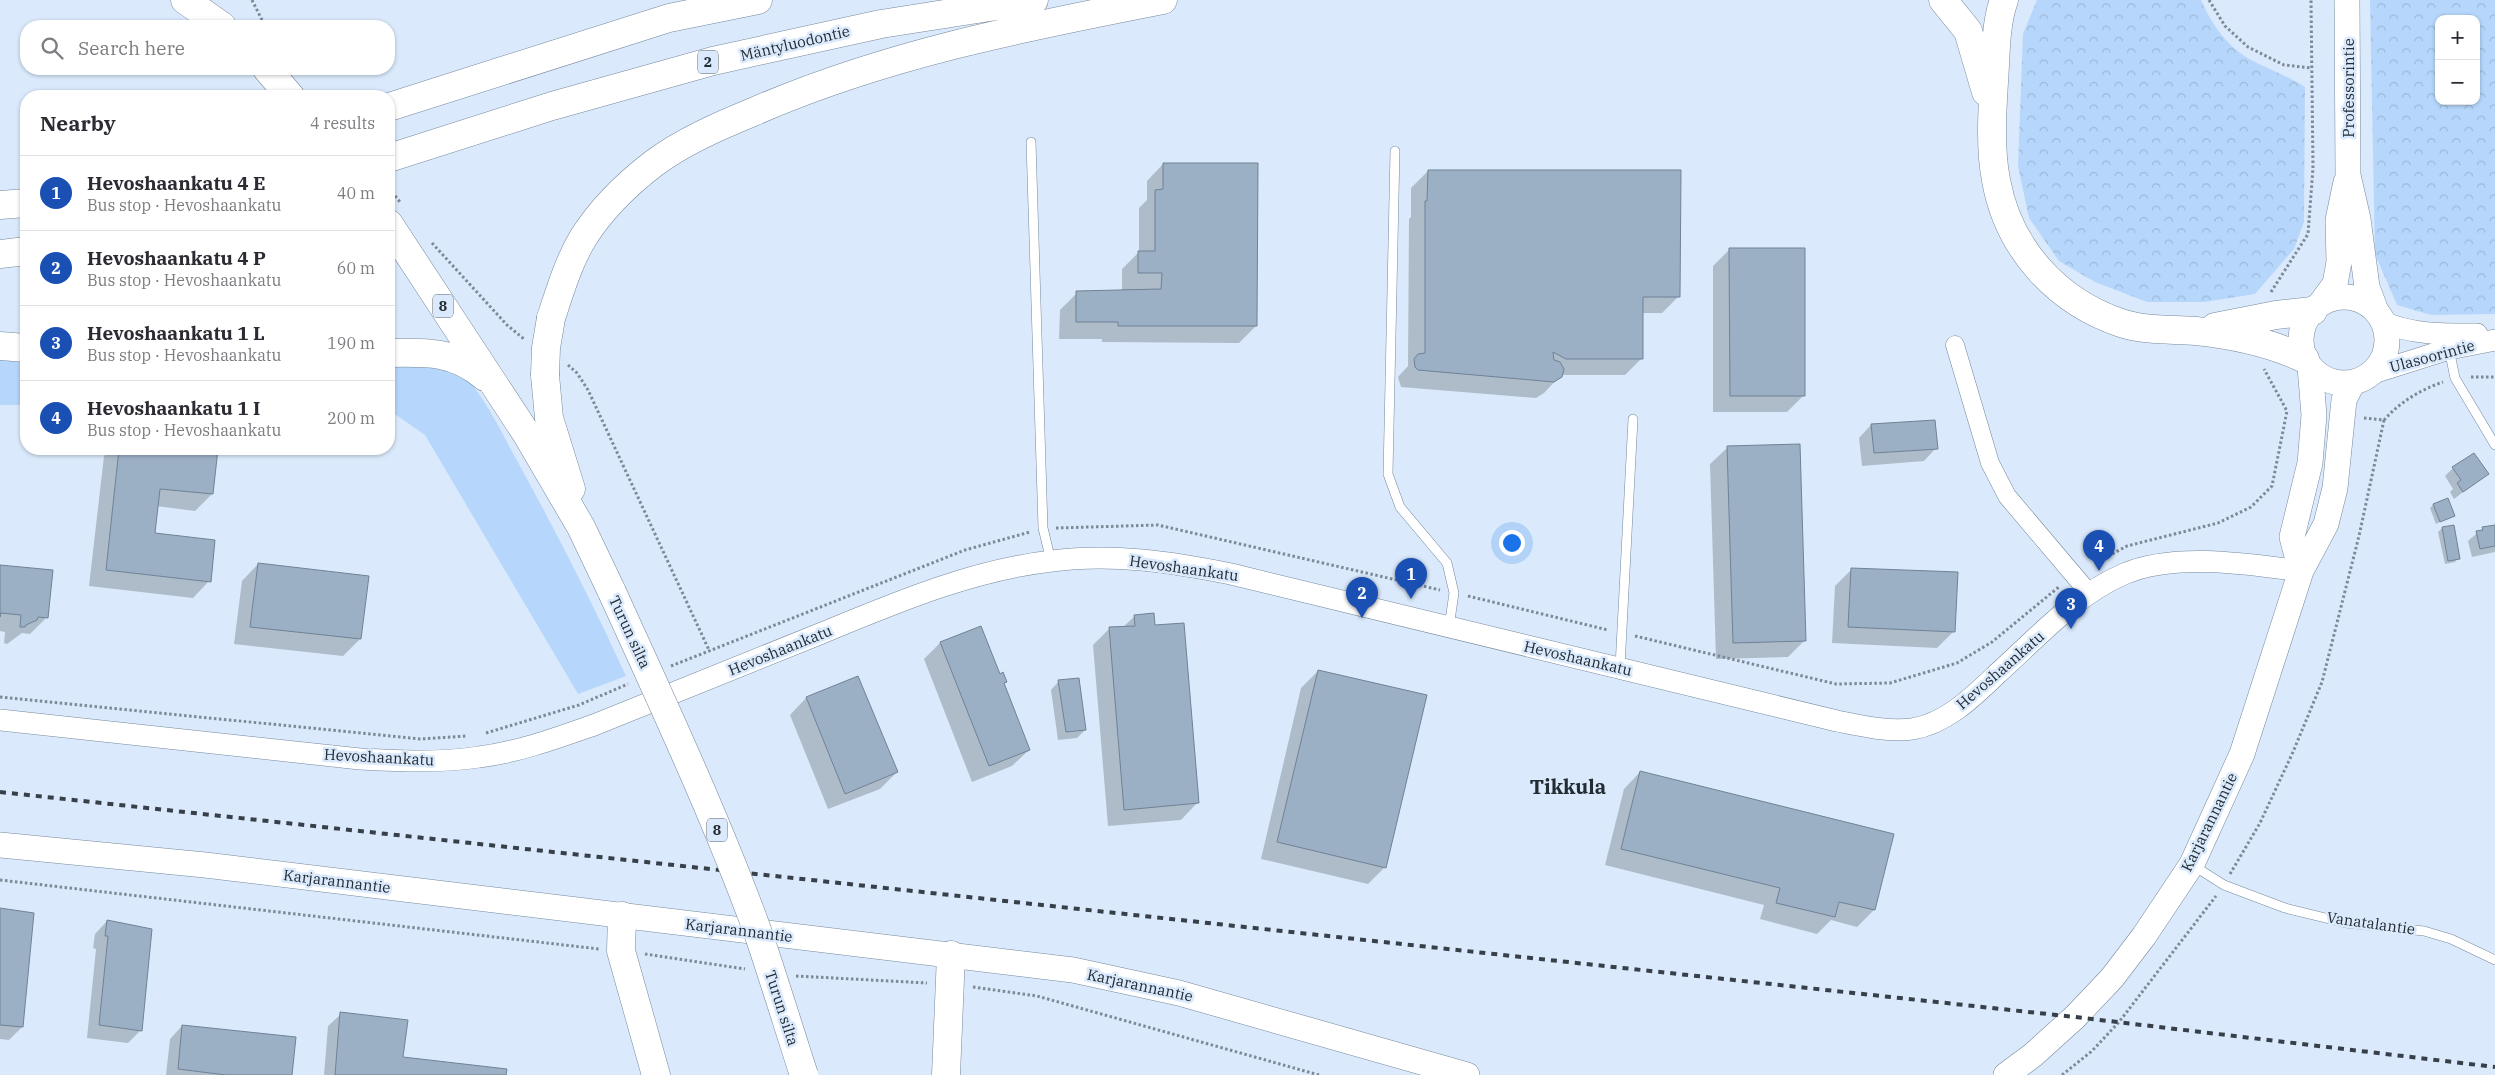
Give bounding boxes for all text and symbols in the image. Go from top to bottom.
map controls [2435,15,2480,105]
button: + [2435,15,2480,60]
search box [20,20,395,75]
street label: Mäntyluodontie [738,21,852,65]
icon: search [38,34,66,62]
text: Search here [78,36,185,60]
street label: Professorintie [2339,38,2358,138]
road number: 2 [698,51,718,74]
button: − [2435,60,2480,105]
text: Nearby [40,109,116,137]
text: 4 results [310,113,375,133]
text: Hevoshaankatu 4 E [87,171,266,195]
text: 1 [51,183,61,203]
text: 40 m [337,183,375,203]
text: Bus stop · Hevoshaankatu [87,195,281,215]
text: Hevoshaankatu 4 P [87,246,266,270]
text: 2 [51,258,61,278]
text: 60 m [337,258,375,278]
text: Bus stop · Hevoshaankatu [87,270,281,290]
road number: 8 [433,294,453,318]
text: Hevoshaankatu 1 L [87,321,265,345]
text: 3 [51,333,61,353]
text: 190 m [327,333,375,353]
street label: Ulasoorintie [2387,336,2477,376]
text: Bus stop · Hevoshaankatu [87,345,281,365]
text: Hevoshaankatu 1 I [87,396,260,420]
text: 4 [51,408,61,428]
text: 200 m [327,408,375,428]
text: Bus stop · Hevoshaankatu [87,420,281,440]
your location [1499,530,1525,556]
pin: 4 [2083,530,2115,571]
street label: Hevoshaankatu [1128,551,1240,585]
pin: 1 [1395,558,1427,599]
pin: 2 [1346,577,1378,618]
pin: 3 [2055,588,2087,629]
street label: Turun silta [605,593,655,671]
street label: Hevoshaankatu [725,621,835,679]
street label: Hevoshaankatu [1952,627,2048,713]
street label: Hevoshaankatu [1522,636,1634,680]
street label: Hevoshaankatu [323,745,435,769]
street label: Karjarannantie [2177,769,2241,875]
district label: Tikkula [1530,773,1606,800]
road number: 8 [707,818,727,842]
street label: Karjarannantie [282,865,392,897]
street label: Vanatalantie [2326,907,2416,939]
street label: Karjarannantie [684,914,794,946]
street label: Karjarannantie [1085,965,1195,1005]
street label: Turun silta [761,968,803,1048]

